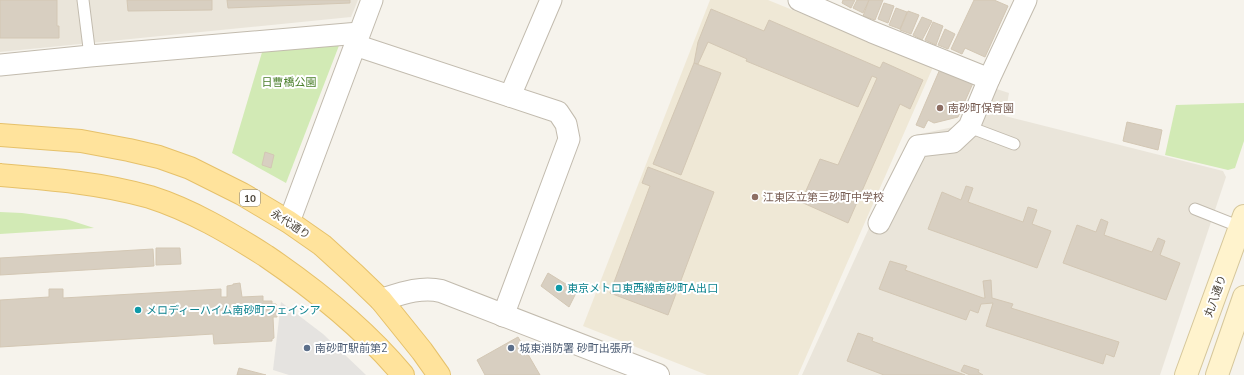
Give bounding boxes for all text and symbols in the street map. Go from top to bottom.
park label: 日曹橋公園 [262,75,317,90]
place label: 南砂町保育園 [948,101,1014,116]
marker: 南砂町保育園 [935,103,945,113]
road number: 10 [240,190,260,206]
place label: 江東区立第三砂町中学校 [763,190,884,205]
marker: 江東区立第三砂町中学校 [750,192,760,202]
street label: 永代通り [268,206,313,243]
street label: 丸八通り [1201,273,1230,319]
place label: 東京メトロ東西線南砂町A出口 [567,281,718,296]
marker: 東京メトロ東西線南砂町A出口 [554,283,564,293]
place label: メロディーハイム南砂町フェイシア [146,303,321,318]
marker: メロディーハイム南砂町フェイシア [133,305,143,315]
place label: 南砂町駅前第2 [315,341,388,356]
place label: 城東消防署 砂町出張所 [519,341,633,356]
marker: 南砂町駅前第2 [302,343,312,353]
marker: 城東消防署 砂町出張所 [506,343,516,353]

